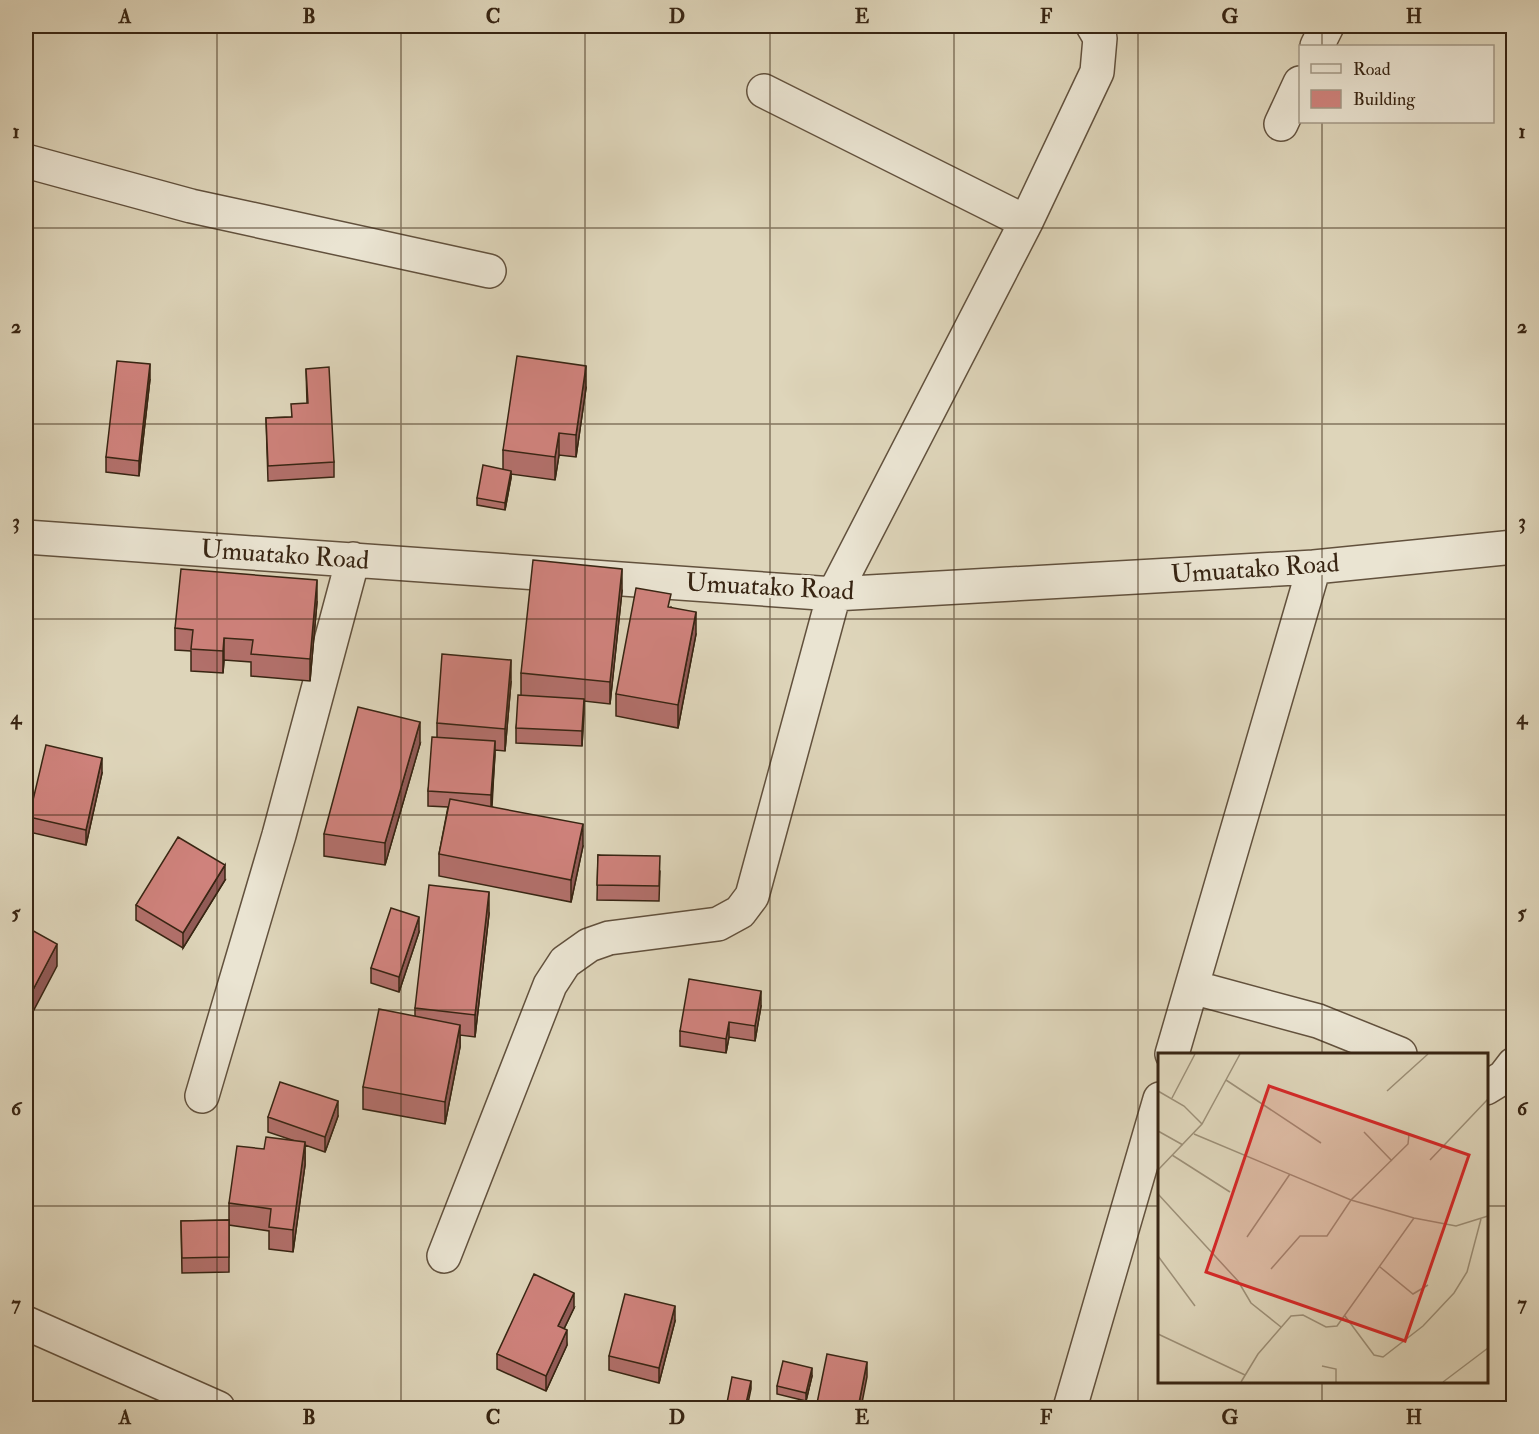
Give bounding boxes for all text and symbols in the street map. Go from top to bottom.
text: A [118,4,132,29]
text: B [302,4,316,29]
text: C [486,4,500,29]
text: D [669,4,685,29]
text: E [855,4,870,29]
text: F [1040,4,1053,29]
text: G [1222,4,1239,29]
text: H [1406,4,1422,29]
legend [1299,45,1494,123]
text: Road [1353,58,1391,81]
text: Building [1353,88,1416,111]
text: 1 [12,119,20,144]
text: 1 [1518,119,1526,144]
text: 2 [11,314,21,339]
text: 2 [1517,314,1527,339]
text: 3 [12,509,20,534]
text: 3 [1518,509,1526,534]
street label: Umuatako Road [200,533,370,577]
street label: Umuatako Road [1170,547,1340,591]
street label: Umuatako Road [685,567,855,607]
text: 4 [10,705,23,730]
text: 4 [1516,705,1529,730]
text: 5 [12,900,22,925]
text: 5 [1518,900,1528,925]
inset map [1158,1053,1488,1383]
text: 6 [11,1096,23,1121]
text: 6 [1517,1096,1529,1121]
text: 7 [11,1291,21,1316]
text: 7 [1517,1291,1527,1316]
text: A [118,1405,132,1430]
text: B [302,1405,316,1430]
text: C [486,1405,500,1430]
text: D [669,1405,685,1430]
text: E [855,1405,870,1430]
text: F [1040,1405,1053,1430]
text: G [1222,1405,1239,1430]
text: H [1406,1405,1422,1430]

